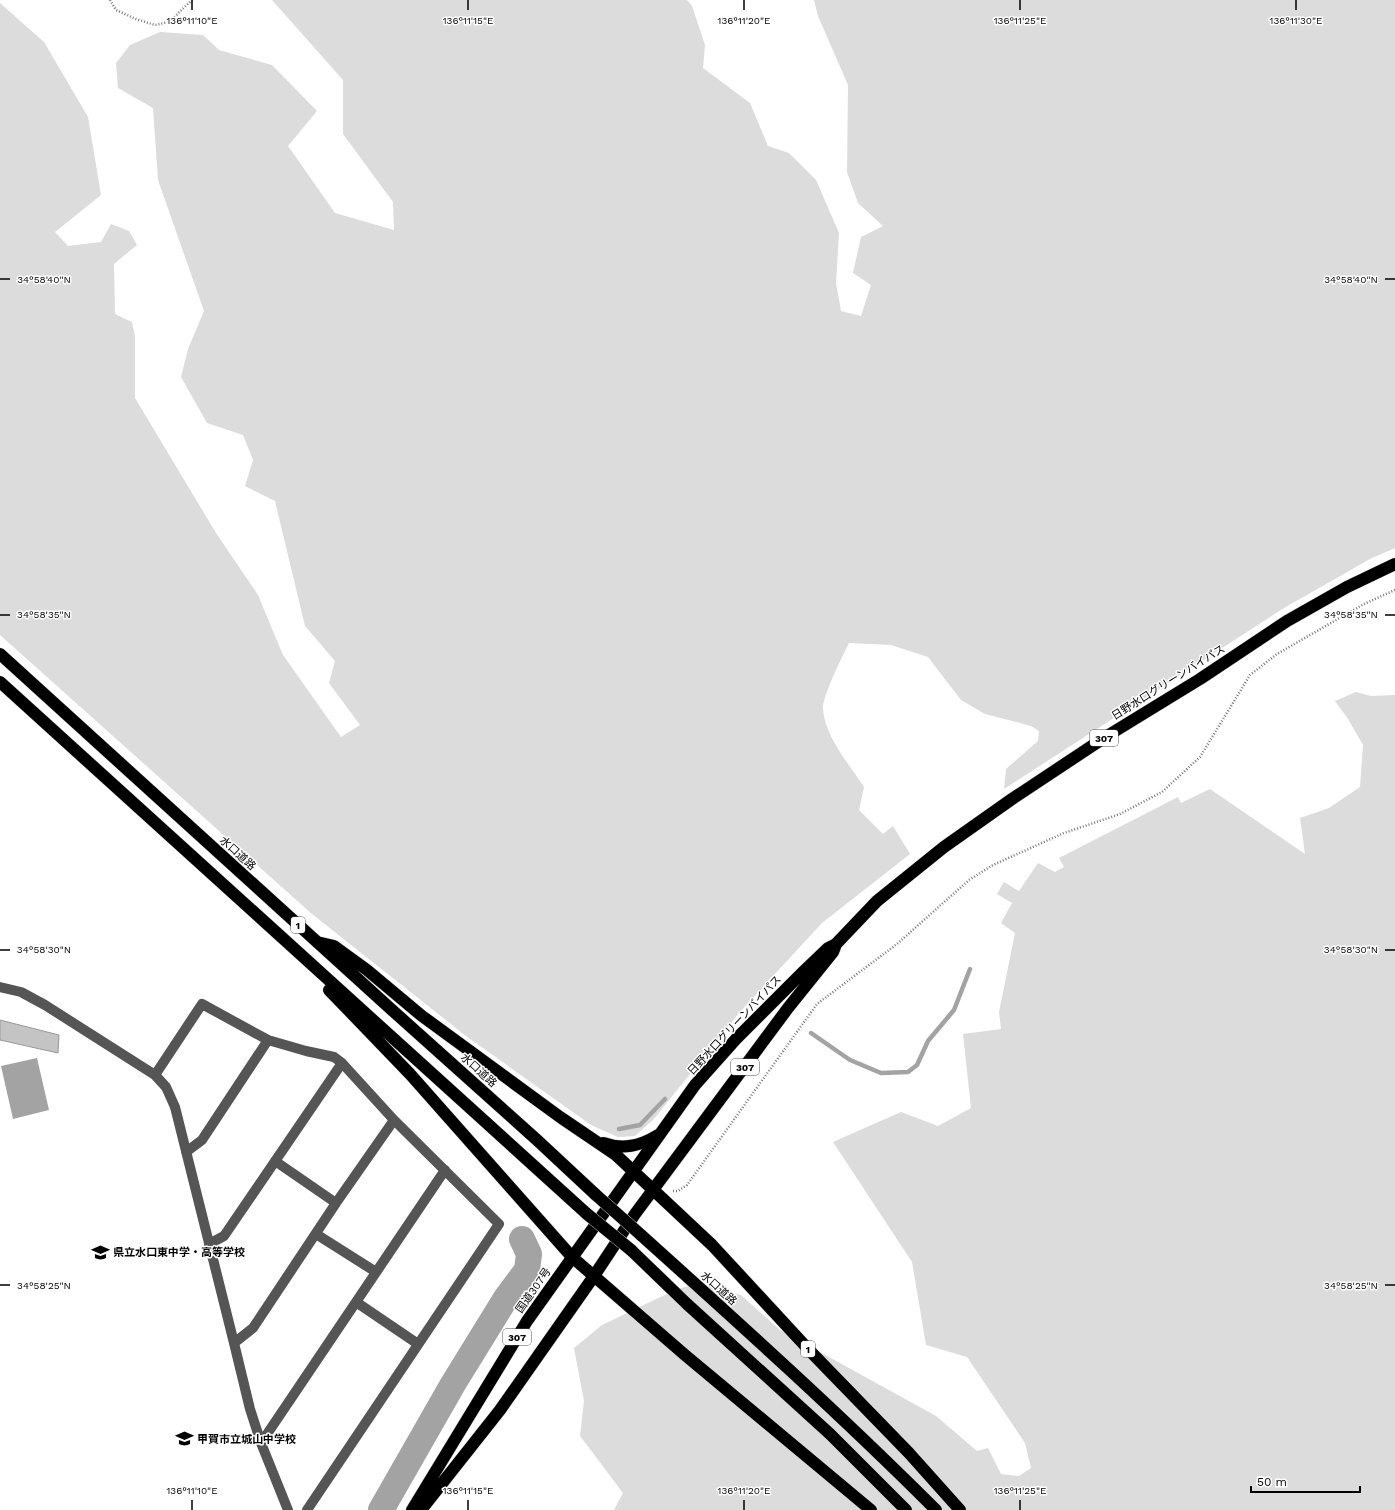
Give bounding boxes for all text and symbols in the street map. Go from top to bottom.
text: 136°11'10"E [166,15,218,26]
text: 136°11'15"E [443,15,493,26]
text: 136°11'20"E [717,15,771,26]
text: 136°11'25"E [994,15,1046,26]
text: 136°11'30"E [1269,15,1323,26]
text: 34°58'40"N [17,274,71,285]
text: 34°58'40"N [1324,274,1378,285]
text: 34°58'35"N [17,609,71,620]
text: 34°58'35"N [1324,609,1378,620]
street label: 日野水口グリーンバイパス [1109,642,1227,723]
road number: 307 [1090,730,1118,746]
street label: 水口道路 [217,834,258,873]
road number: 1 [291,917,305,933]
text: 34°58'30"N [17,944,71,955]
text: 34°58'30"N [1324,944,1378,955]
street label: 日野水口グリーンバイパス [685,973,784,1078]
street label: 水口道路 [458,1051,499,1090]
road number: 307 [731,1059,759,1075]
school or university icon: 県立水口東中学・高等学校 [90,1242,110,1262]
place label: 県立水口東中学・高等学校 [113,1246,245,1259]
street label: 国道307号 [513,1265,554,1315]
street label: 水口道路 [698,1269,739,1308]
text: 34°58'25"N [17,1280,71,1291]
text: 34°58'25"N [1324,1280,1378,1291]
road number: 307 [503,1329,531,1345]
road number: 1 [801,1341,815,1357]
school or university icon: 甲賀市立城山中学校 [174,1429,194,1449]
place label: 甲賀市立城山中学校 [197,1433,296,1446]
scale bar [1251,1468,1360,1494]
text: 50 m [1257,1475,1287,1489]
text: 136°11'10"E [166,1485,218,1496]
text: 136°11'15"E [443,1485,493,1496]
text: 136°11'20"E [717,1485,771,1496]
text: 136°11'25"E [994,1485,1046,1496]

